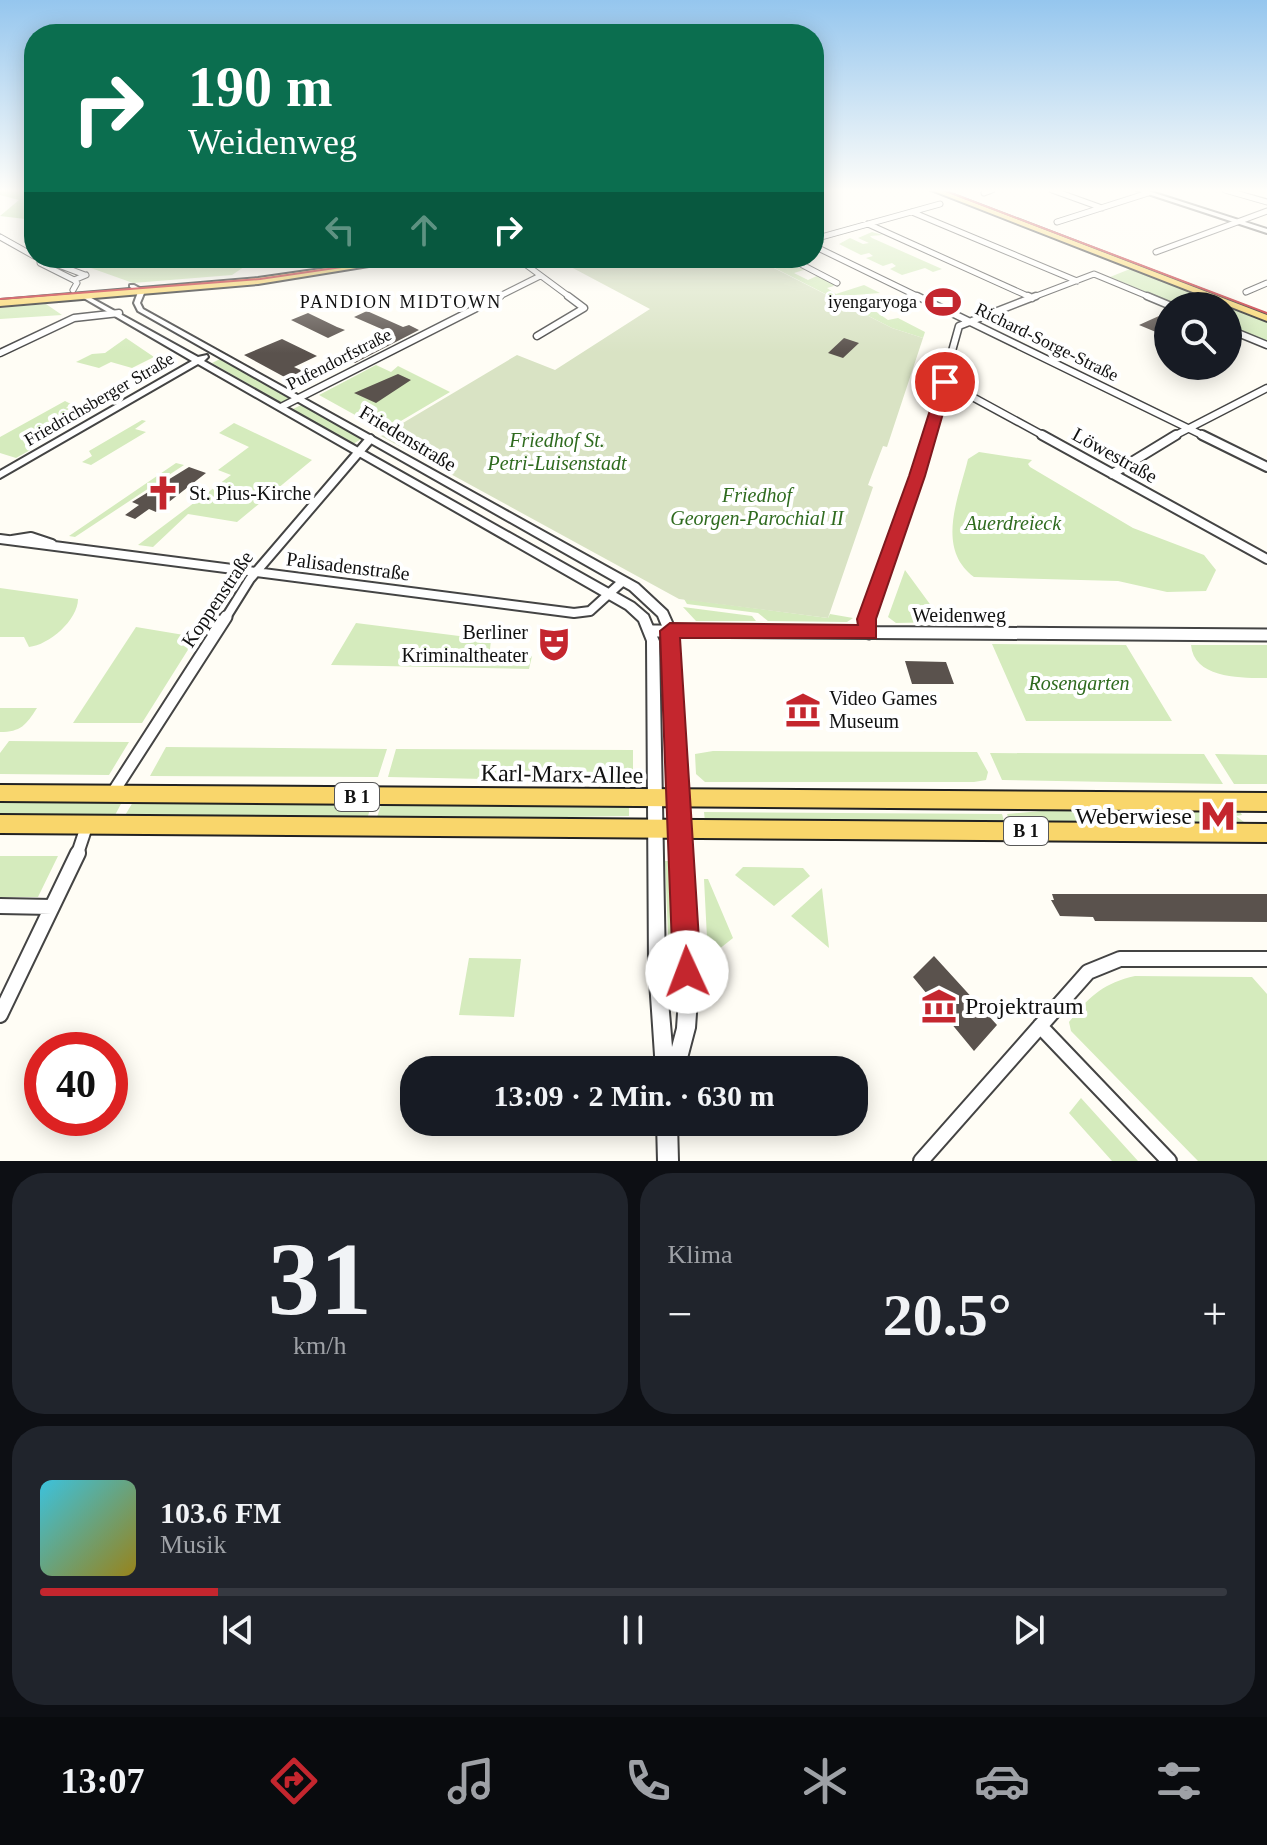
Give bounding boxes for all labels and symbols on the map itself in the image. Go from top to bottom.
sports icon: iyengaryoga [924,283,962,321]
district label: PANDION MIDTOWN [300,292,502,312]
place label: iyengaryoga [828,292,917,312]
street label: Richard-Sorge-Straße [972,299,1122,385]
street label: Pufendorfstraße [283,324,395,394]
street label: Friedrichsberger Straße [21,348,177,450]
pin [911,348,979,416]
street label: Friedenstraße [356,401,460,476]
street label: Löwestraße [1069,423,1161,487]
park label: Friedhof St. Petri-Luisenstadt [487,429,627,474]
church icon: St. Pius-Kirche [144,474,182,512]
place label: St. Pius-Kirche [189,482,311,504]
park label: Friedhof Georgen-Parochial II [670,484,845,530]
park label: Auerdreieck [963,512,1062,534]
street label: Koppenstraße [177,547,258,652]
street label: Palisadenstraße [285,548,411,585]
street label: Weidenweg [912,604,1006,627]
place label: Berliner Kriminaltheater [401,621,528,666]
theatre icon: Berliner Kriminaltheater [535,625,573,663]
park label: Rosengarten [1027,672,1130,695]
place label: Video Games Museum [829,687,937,732]
museum icon: Video Games Museum [784,691,822,729]
street label: Karl-Marx-Allee [480,760,644,788]
road number: B 1 [335,783,379,811]
metro station icon: Weberwiese [1199,797,1237,835]
place label: Weberwiese [1075,803,1192,829]
road number: B 1 [1004,817,1048,845]
position arrow [645,930,729,1014]
museum icon: Projektraum [920,987,958,1025]
place label: Projektraum [965,993,1084,1019]
speed limit sign: 40 [24,1032,128,1136]

